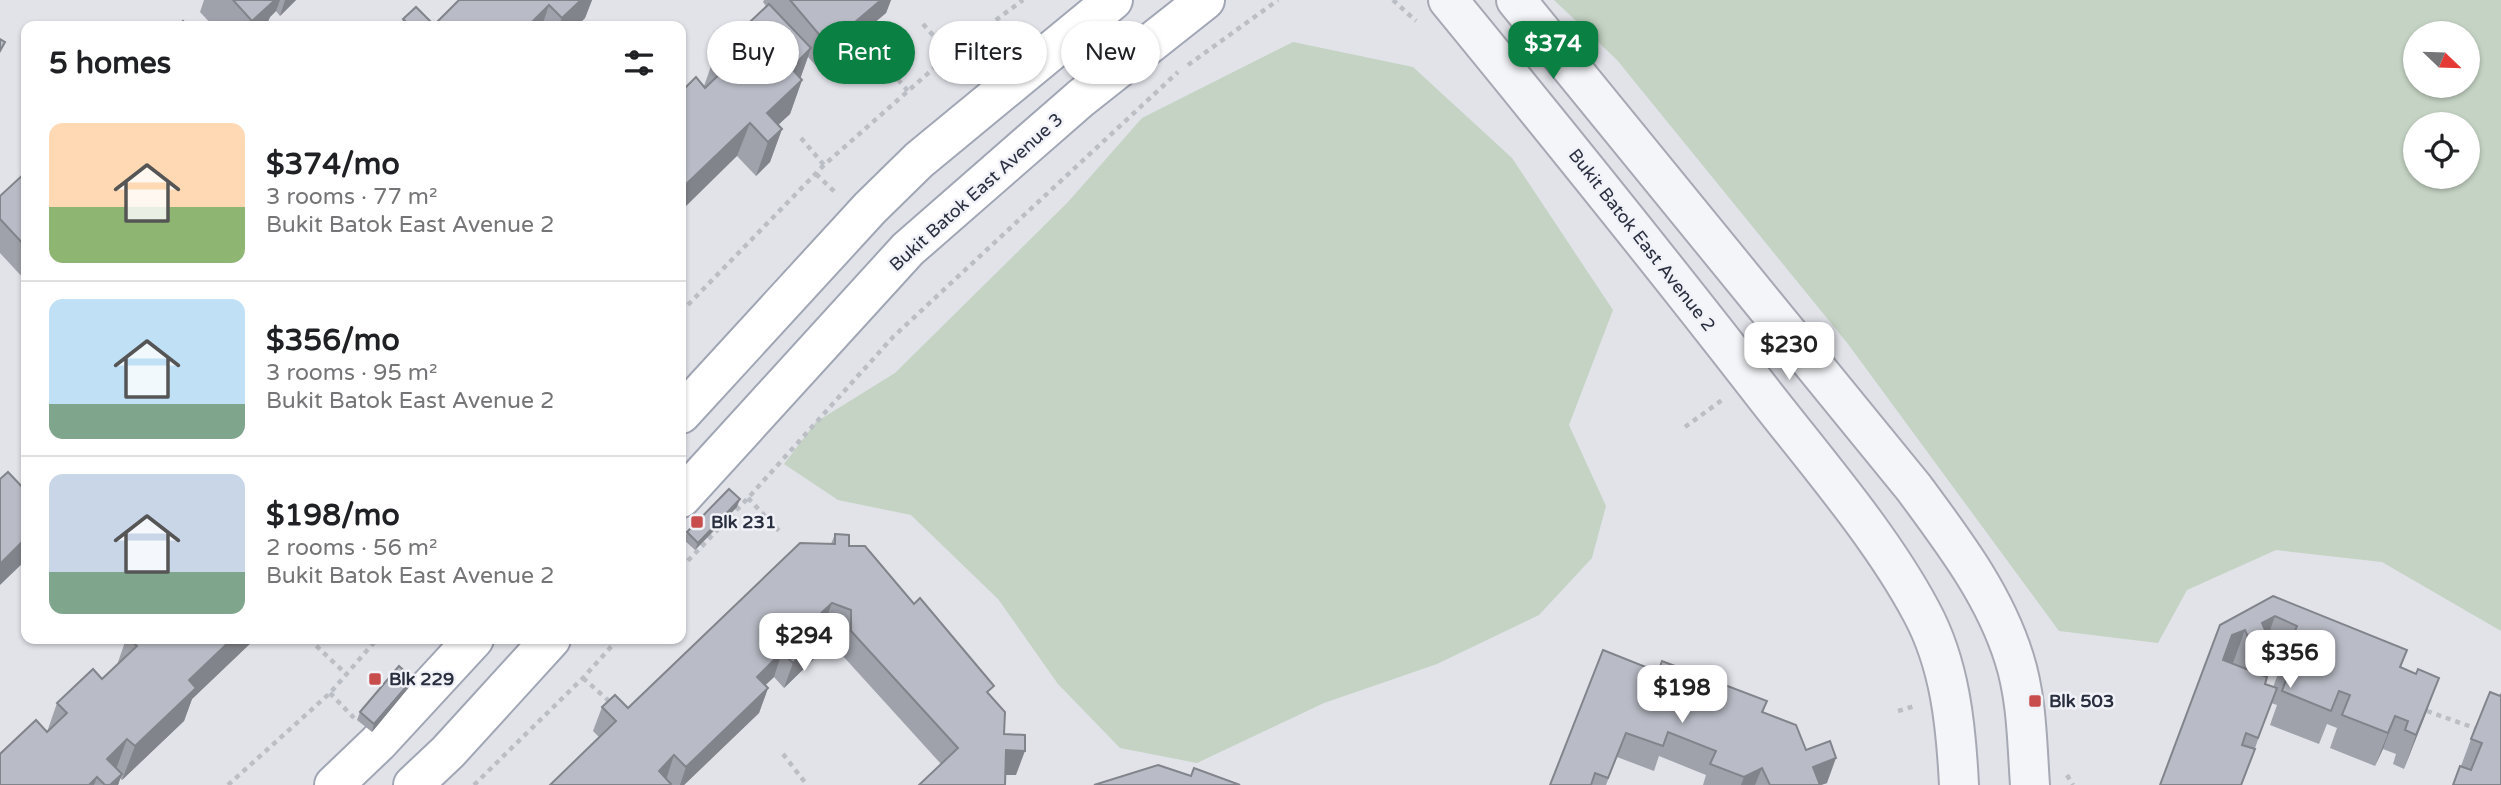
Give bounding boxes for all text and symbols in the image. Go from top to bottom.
chip: Buy [707,21,799,84]
chip: Rent [813,21,915,84]
chip: Filters [929,21,1047,84]
chip: New [1061,21,1160,84]
north arrow [2403,21,2480,98]
map controls [2403,21,2480,189]
pin: $374 [1512,22,1594,81]
text: $374 [1524,30,1582,58]
icon: filters [620,44,658,82]
text: 5 homes [49,45,171,82]
street label: Bukit Batok East Avenue 3 [885,108,1067,276]
button: locate [2403,112,2480,189]
street label: Bukit Batok East Avenue 2 [1564,144,1720,336]
text: $374/mo [266,146,400,183]
icon: home [105,151,189,235]
text: 3 rooms · 77 m² [266,183,437,211]
text: Bukit Batok East Avenue 2 [266,211,554,239]
text: $356/mo [266,322,400,359]
pin: $230 [1748,322,1830,382]
icon: home [105,327,189,411]
text: $230 [1760,331,1818,359]
text: 3 rooms · 95 m² [266,359,437,387]
text: Bukit Batok East Avenue 2 [266,387,554,415]
text: $198/mo [266,497,400,534]
icon: home [105,502,189,586]
place label: Blk 231 [711,511,776,533]
marker: Blk 231 [689,514,705,530]
text: 2 rooms · 56 m² [266,534,437,562]
text: Bukit Batok East Avenue 2 [266,562,554,590]
pin: $294 [763,614,845,673]
text: $294 [775,622,833,650]
pin: $356 [2249,630,2331,690]
text: $356 [2261,639,2319,667]
pin: $198 [1641,666,1723,725]
place label: Blk 229 [389,668,454,690]
marker: Blk 229 [367,671,383,687]
text: $198 [1653,674,1711,702]
place label: Blk 503 [2049,690,2114,712]
marker: Blk 503 [2027,693,2043,709]

